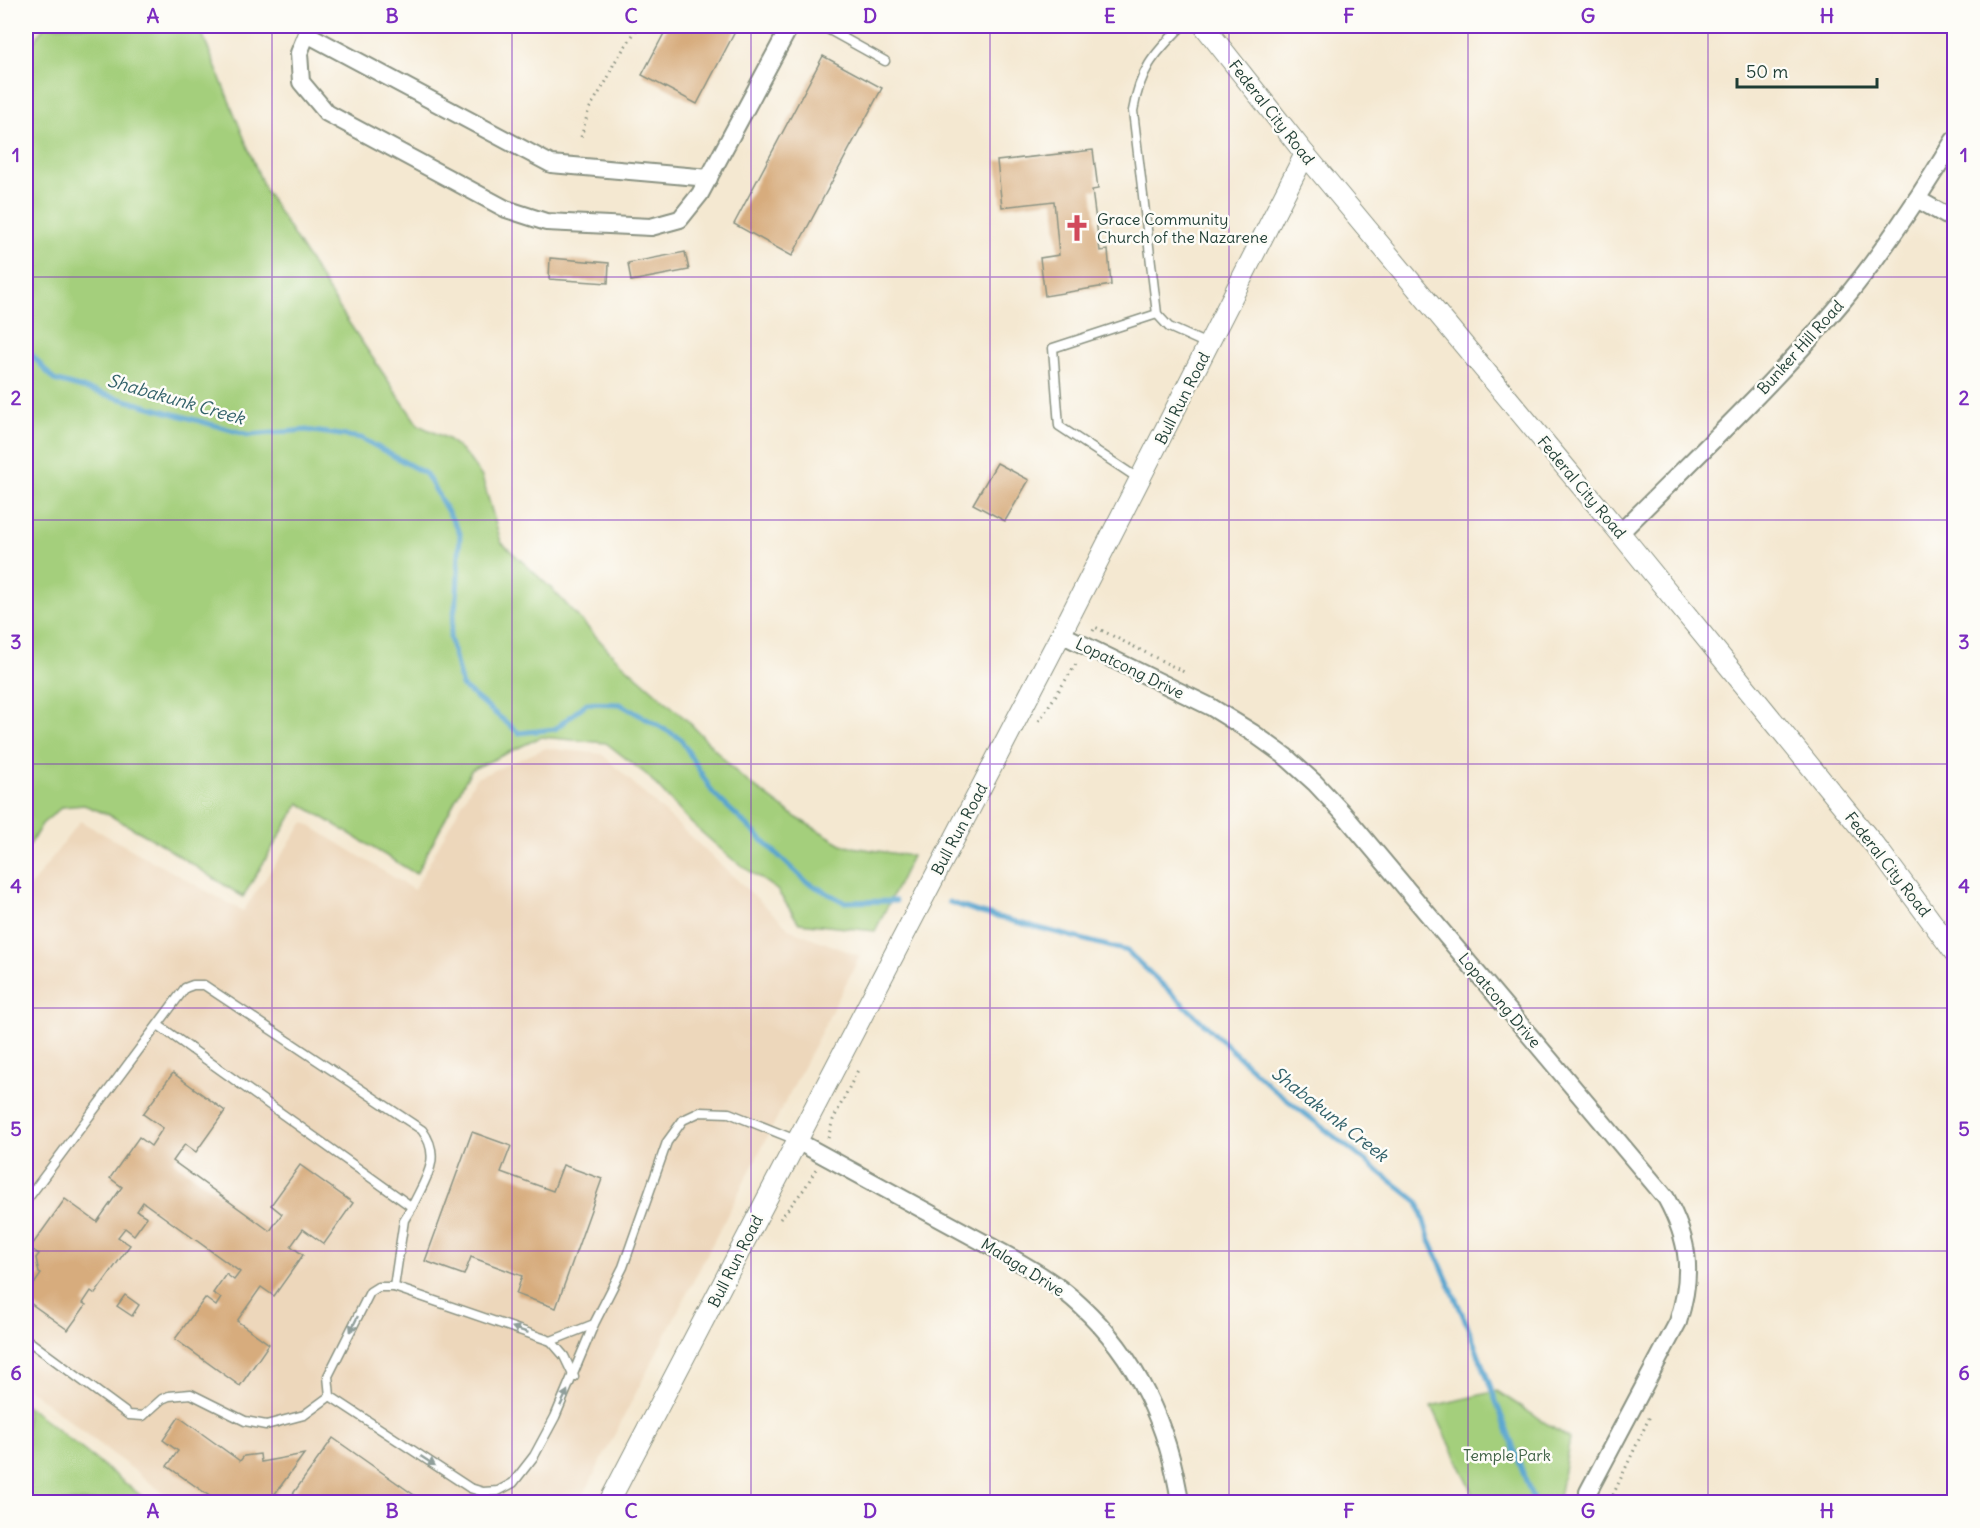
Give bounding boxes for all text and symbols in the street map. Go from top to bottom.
text: A [147,3,160,28]
text: B [385,3,399,28]
text: C [624,3,638,28]
text: D [863,3,877,28]
text: E [1104,3,1116,28]
text: F [1343,3,1355,28]
text: G [1581,3,1595,28]
text: H [1820,3,1834,28]
scale bar [1737,51,1876,89]
street label: Federal City Road [1225,56,1319,168]
text: 50 m [1746,60,1788,83]
text: 1 [12,142,20,167]
text: 1 [1960,142,1968,167]
place label: Grace Community Church of the Nazarene [1097,209,1268,247]
church icon: Grace Community Church of the Nazarene [1062,213,1092,243]
street label: Bunker Hill Road [1753,296,1847,398]
street label: Bull Run Road [1150,349,1214,447]
water label: Shabakunk Creek [105,368,249,430]
text: 2 [11,385,22,410]
text: 2 [1959,385,1970,410]
street label: Federal City Road [1533,432,1631,542]
text: 3 [10,629,22,654]
text: 3 [1958,629,1970,654]
street label: Lopatcong Drive [1073,633,1187,703]
street label: Bull Run Road [927,780,991,878]
street label: Federal City Road [1841,808,1935,920]
text: 4 [10,873,22,898]
text: 4 [1958,873,1970,898]
street label: Lopatcong Drive [1454,948,1546,1052]
water label: Shabakunk Creek [1267,1061,1394,1168]
text: 5 [10,1116,22,1141]
text: 5 [1958,1116,1970,1141]
street label: Bull Run Road [703,1212,767,1310]
street label: Malaga Drive [978,1234,1068,1300]
one-way arrow [349,1316,358,1333]
one-way arrow [511,1325,529,1335]
text: 6 [10,1360,22,1385]
text: 6 [1958,1360,1970,1385]
one-way arrow [559,1390,568,1407]
park label: Temple Park [1463,1445,1551,1465]
one-way arrow [420,1455,436,1466]
text: A [147,1498,160,1523]
text: B [385,1498,399,1523]
text: C [624,1498,638,1523]
text: D [863,1498,877,1523]
text: E [1104,1498,1116,1523]
text: F [1343,1498,1355,1523]
text: G [1581,1498,1595,1523]
text: H [1820,1498,1834,1523]

